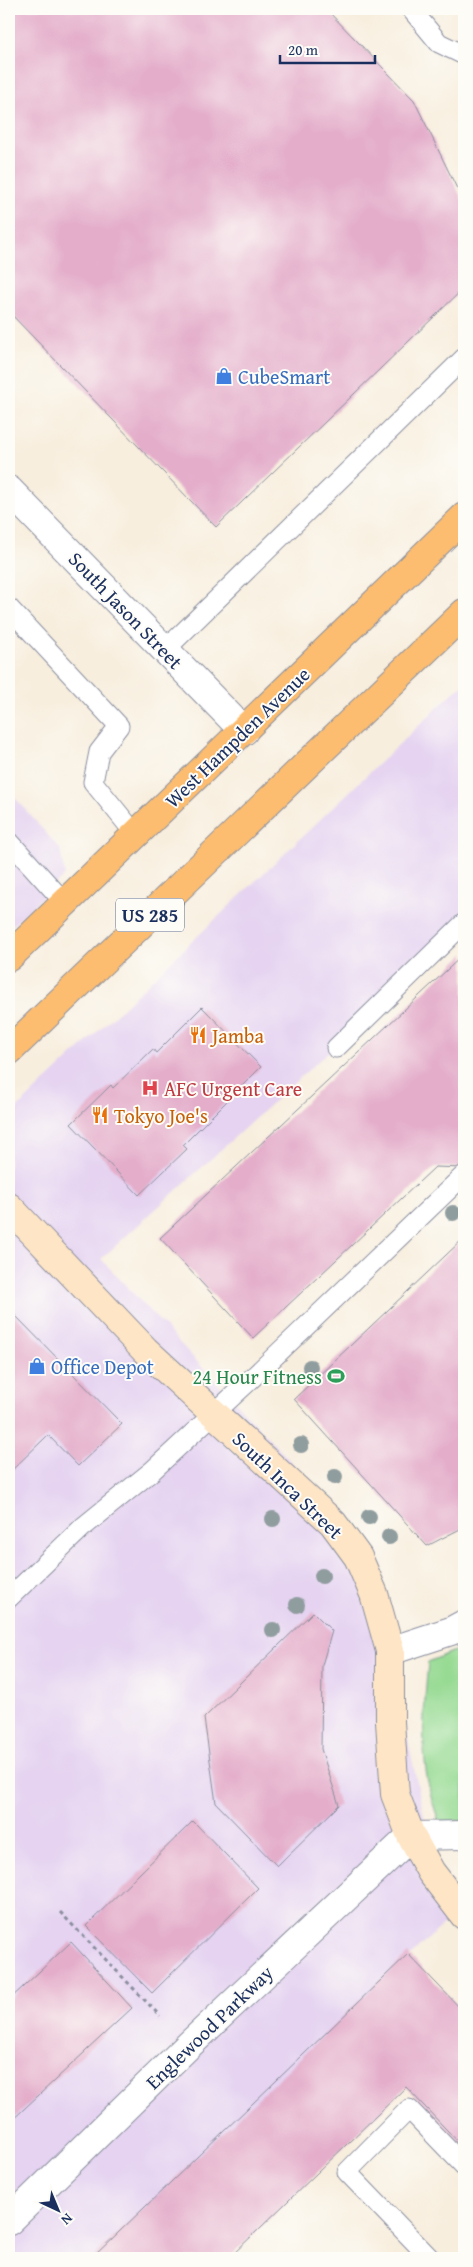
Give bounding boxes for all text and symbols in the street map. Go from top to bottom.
scale bar [280,32,376,64]
text: 20 m [288,39,319,60]
place label: CubeSmart [238,362,330,391]
shop icon: CubeSmart [214,366,234,386]
street label: South Jason Street [62,545,190,675]
street label: West Hampden Avenue [158,660,316,814]
road number: US 285 [116,898,184,932]
place label: Jamba [209,1021,264,1050]
restaurant icon: Jamba [188,1025,208,1045]
place label: AFC Urgent Care [164,1074,302,1103]
hospital icon: AFC Urgent Care [140,1078,160,1098]
place label: Tokyo Joe's [114,1101,208,1130]
restaurant icon: Tokyo Joe's [90,1105,110,1125]
place label: Office Depot [51,1352,154,1381]
shop icon: Office Depot [27,1356,47,1376]
place label: 24 Hour Fitness [192,1362,322,1391]
sports icon: 24 Hour Fitness [326,1366,346,1386]
street label: South Inca Street [226,1424,350,1546]
street label: Englewood Parkway [139,1958,279,2096]
north arrow [32,2184,82,2234]
text: N [56,2209,77,2230]

